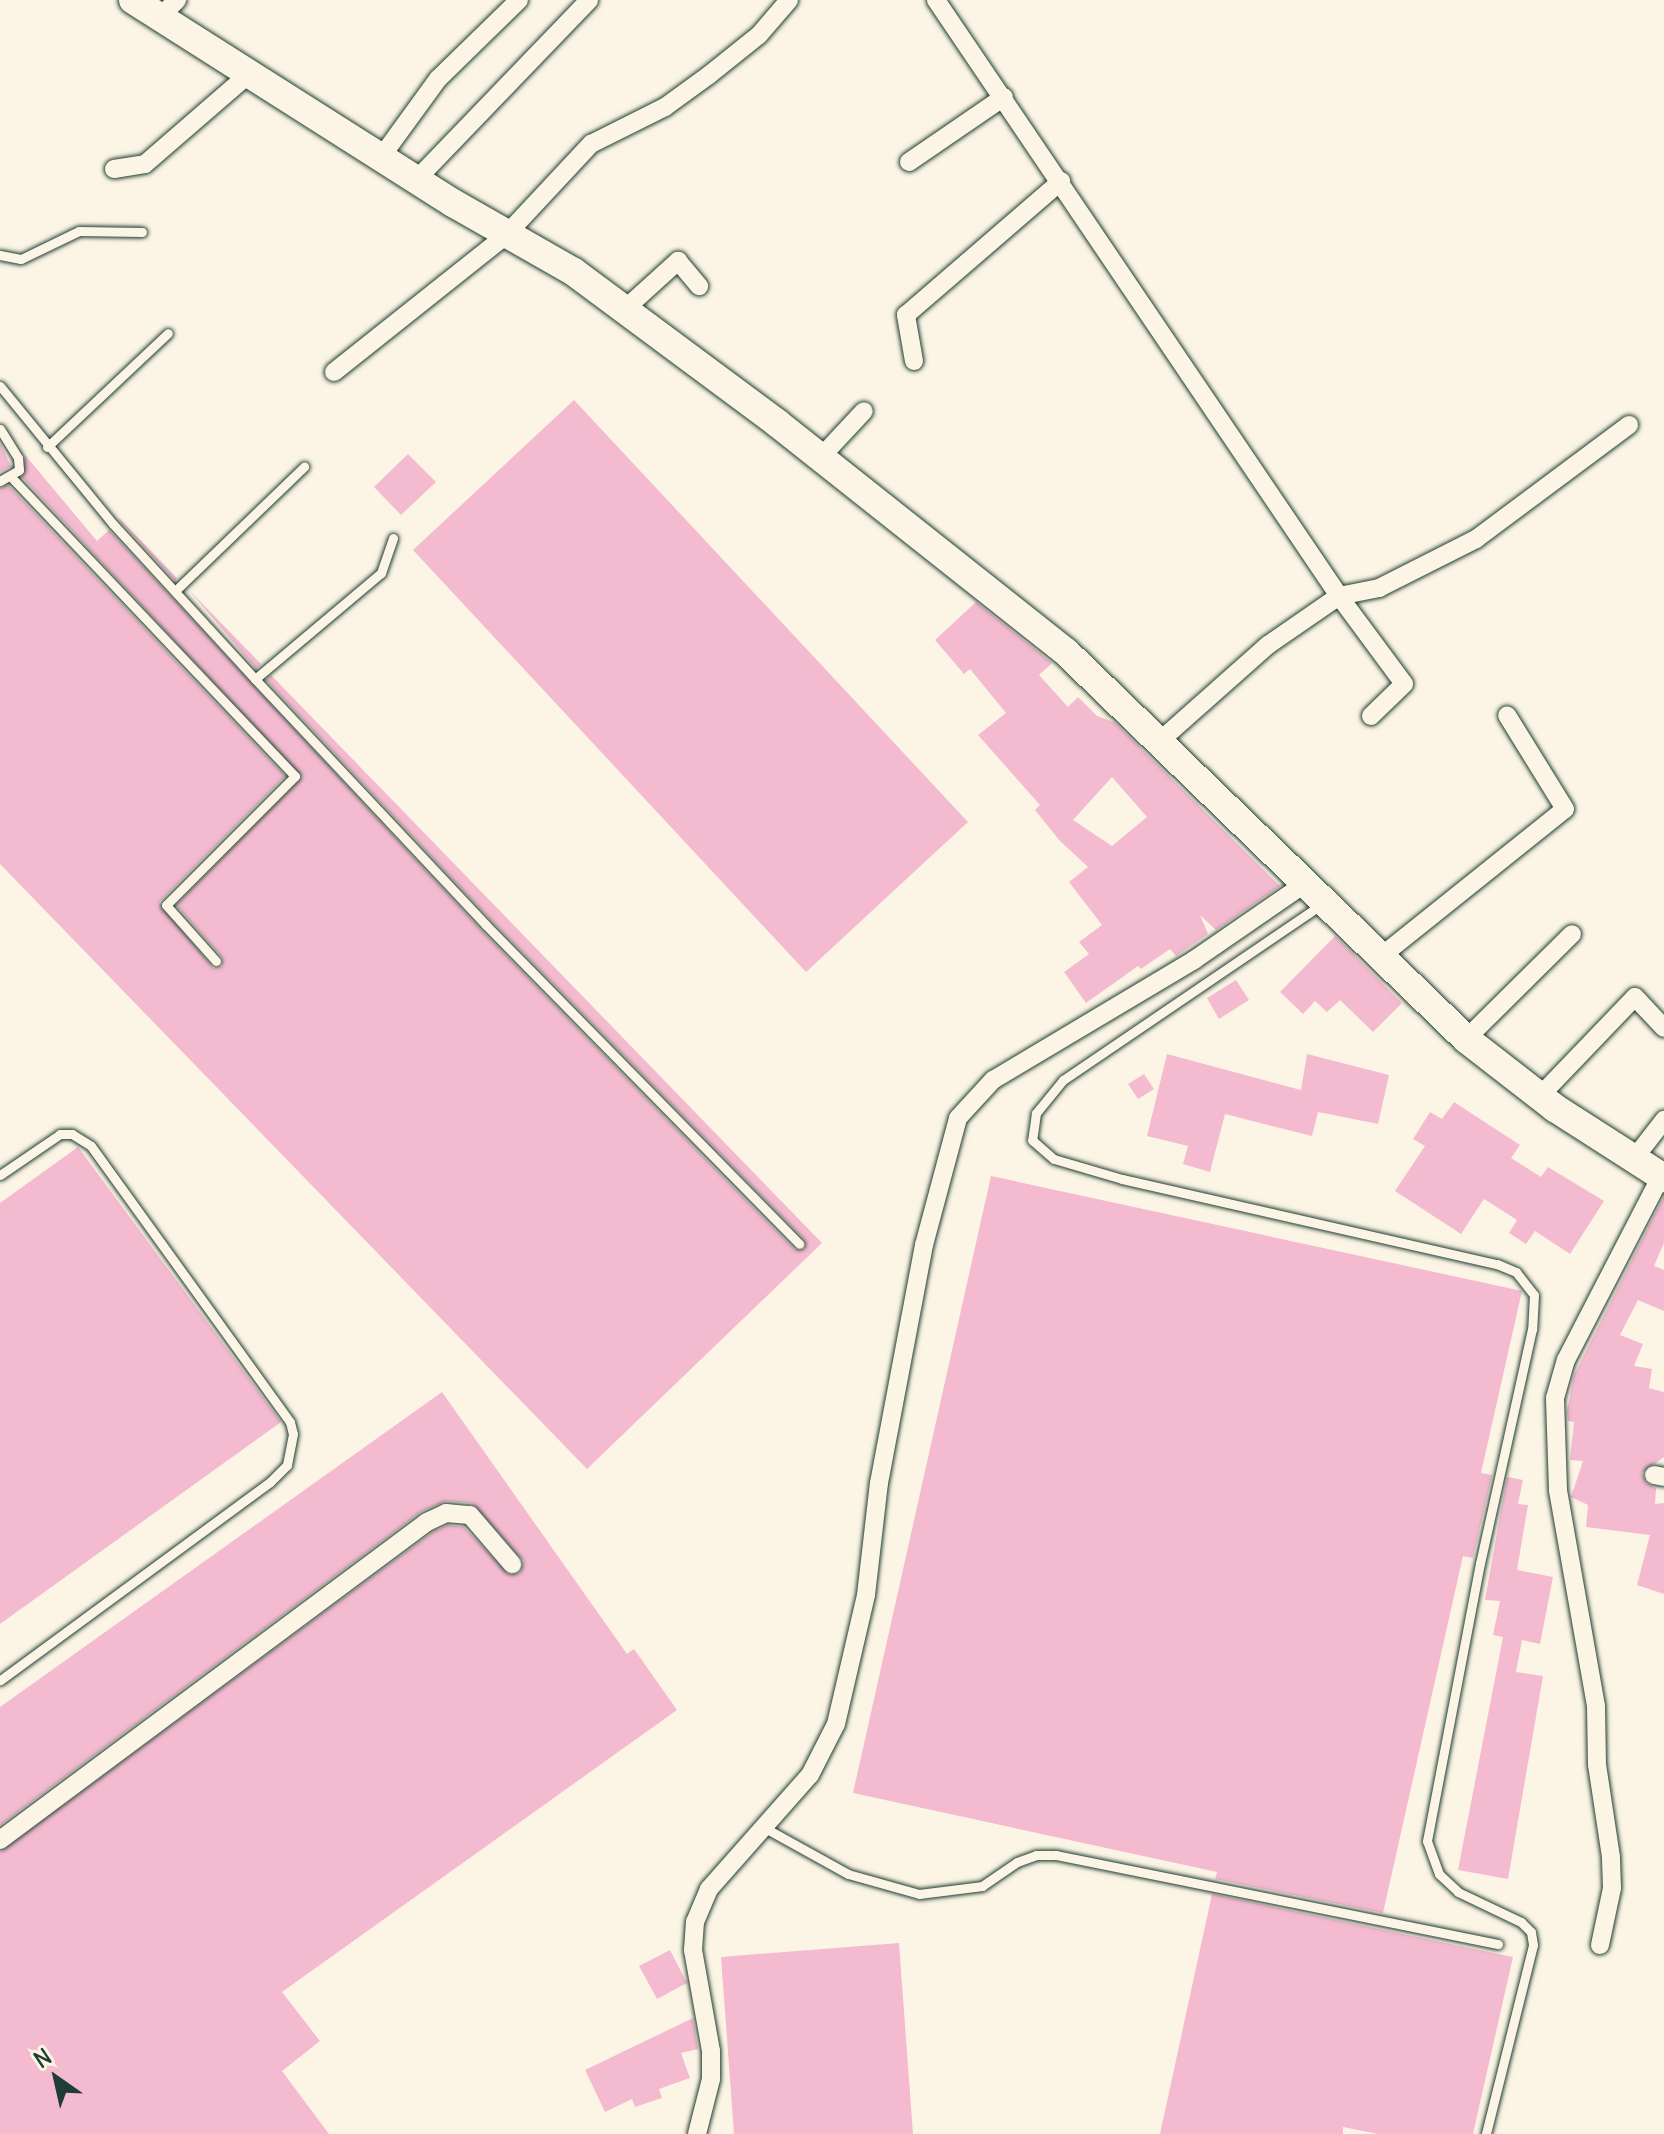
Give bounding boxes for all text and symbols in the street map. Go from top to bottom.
north arrow [16,2038,96,2118]
text: N [28,2042,57,2074]

